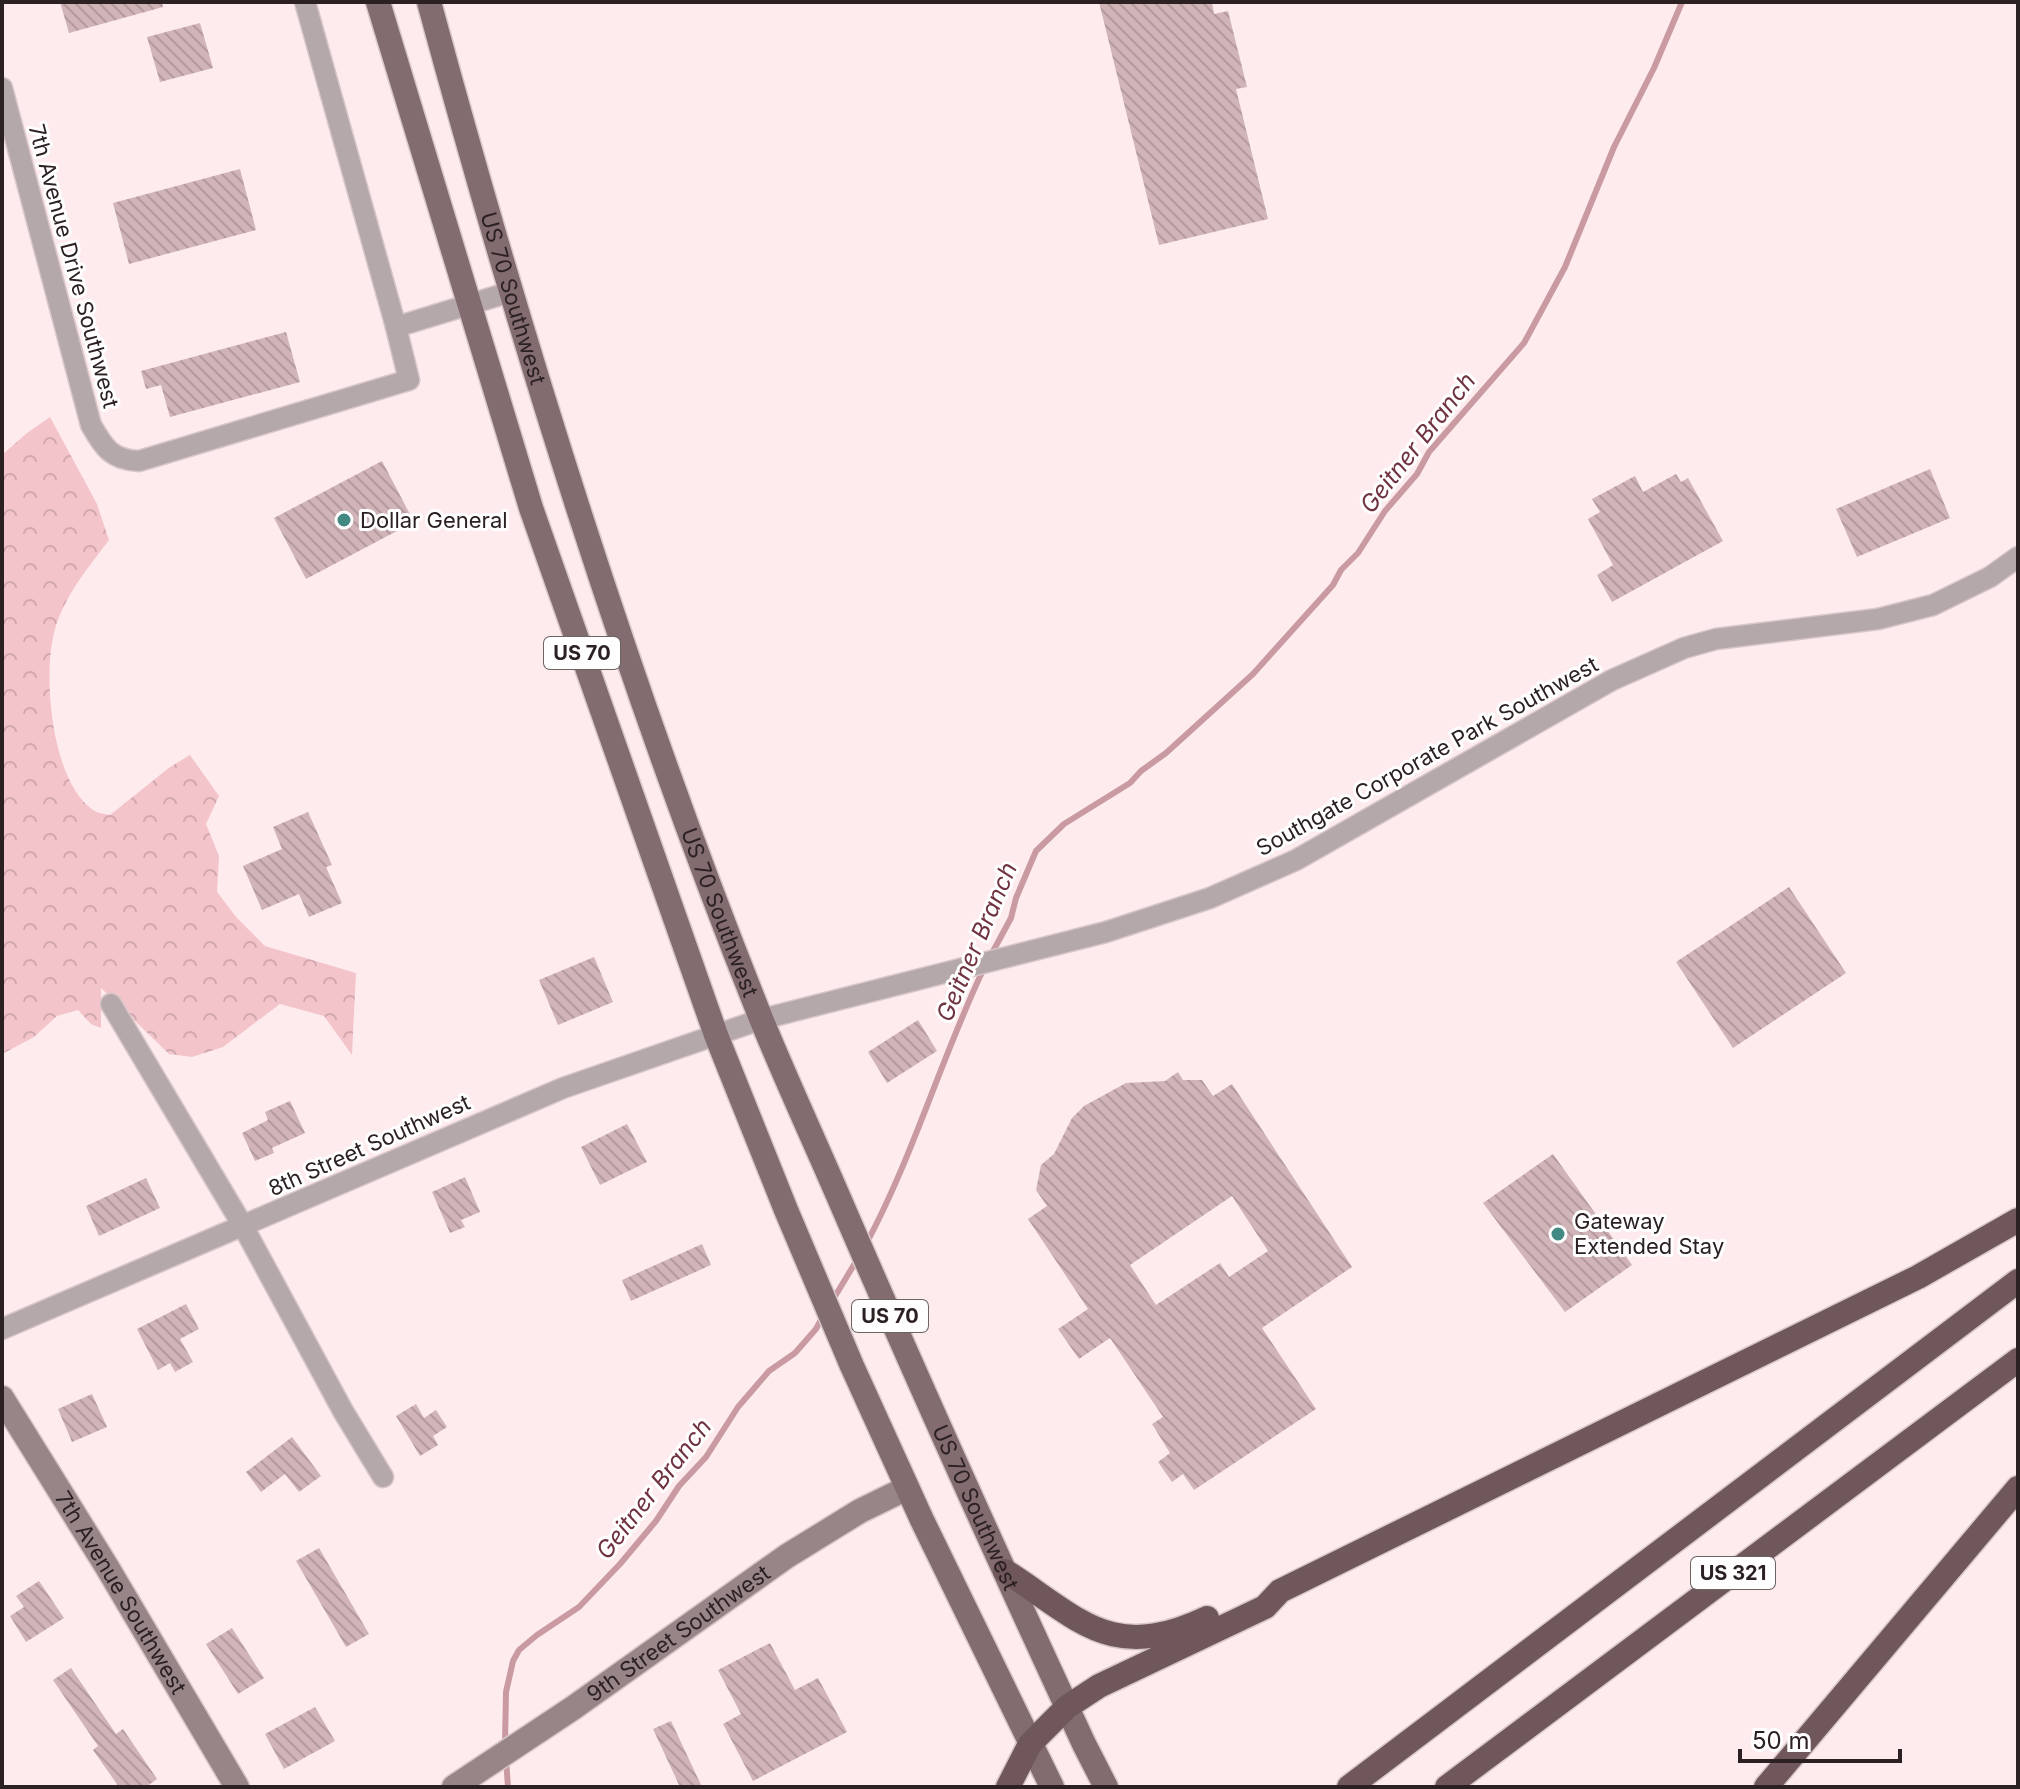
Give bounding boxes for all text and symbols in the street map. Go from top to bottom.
street label: 7th Avenue Drive Southwest [24,121,124,411]
street label: US 70 Southwest [475,209,551,388]
water label: Geitner Branch [1354,367,1481,519]
place label: Dollar General [360,507,508,533]
marker: Dollar General [335,511,353,529]
road number: US 70 [544,637,620,669]
street label: Southgate Corporate Park Southwest [1252,651,1602,861]
street label: US 70 Southwest [676,824,764,1000]
water label: Geitner Branch [930,858,1023,1026]
street label: 8th Street Southwest [264,1089,474,1201]
place label: Gateway Extended Stay [1574,1208,1724,1259]
marker: Gateway Extended Stay [1549,1225,1567,1243]
road number: US 70 [852,1300,928,1332]
water label: Geitner Branch [590,1413,717,1565]
street label: US 70 Southwest [927,1421,1024,1594]
street label: 7th Avenue Southwest [50,1486,192,1699]
road number: US 321 [1691,1557,1775,1589]
street label: 9th Street Southwest [582,1559,775,1707]
scale bar [1740,1713,1900,1763]
text: 50 m [1752,1726,1810,1755]

